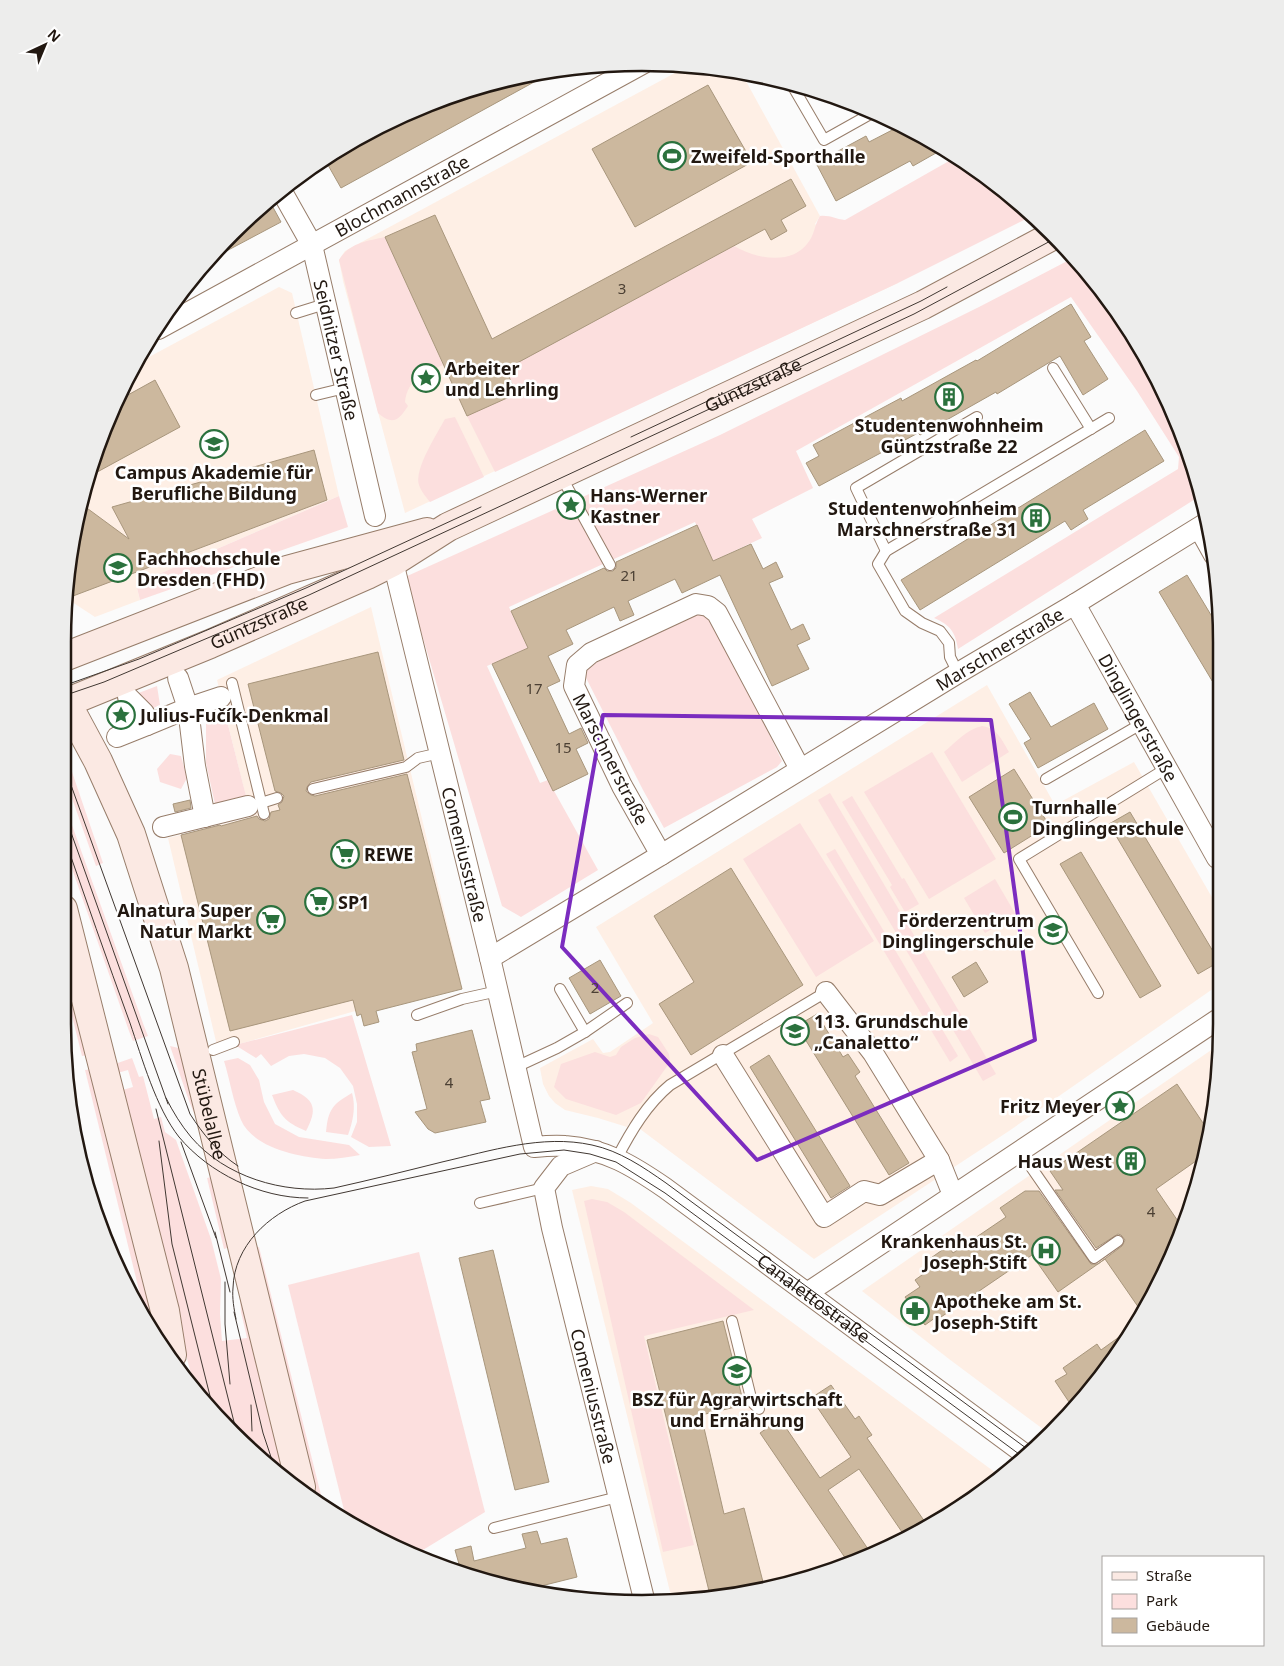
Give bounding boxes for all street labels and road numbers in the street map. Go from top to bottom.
street label: Blochmannstraße [330,149,473,242]
street label: Seidnitzer Straße [308,277,364,423]
street label: Güntzstraße [701,352,805,417]
street label: Güntzstraße [206,591,311,655]
street label: Marschnerstraße [931,601,1068,696]
street label: Dinglingerstraße [1093,649,1184,786]
street label: Marschnerstraße [567,689,655,829]
street label: Comeniusstraße [436,784,493,925]
street label: Stübelallee [187,1066,232,1162]
street label: Canalettostraße [752,1248,875,1348]
street label: Comeniusstraße [565,1326,622,1466]

